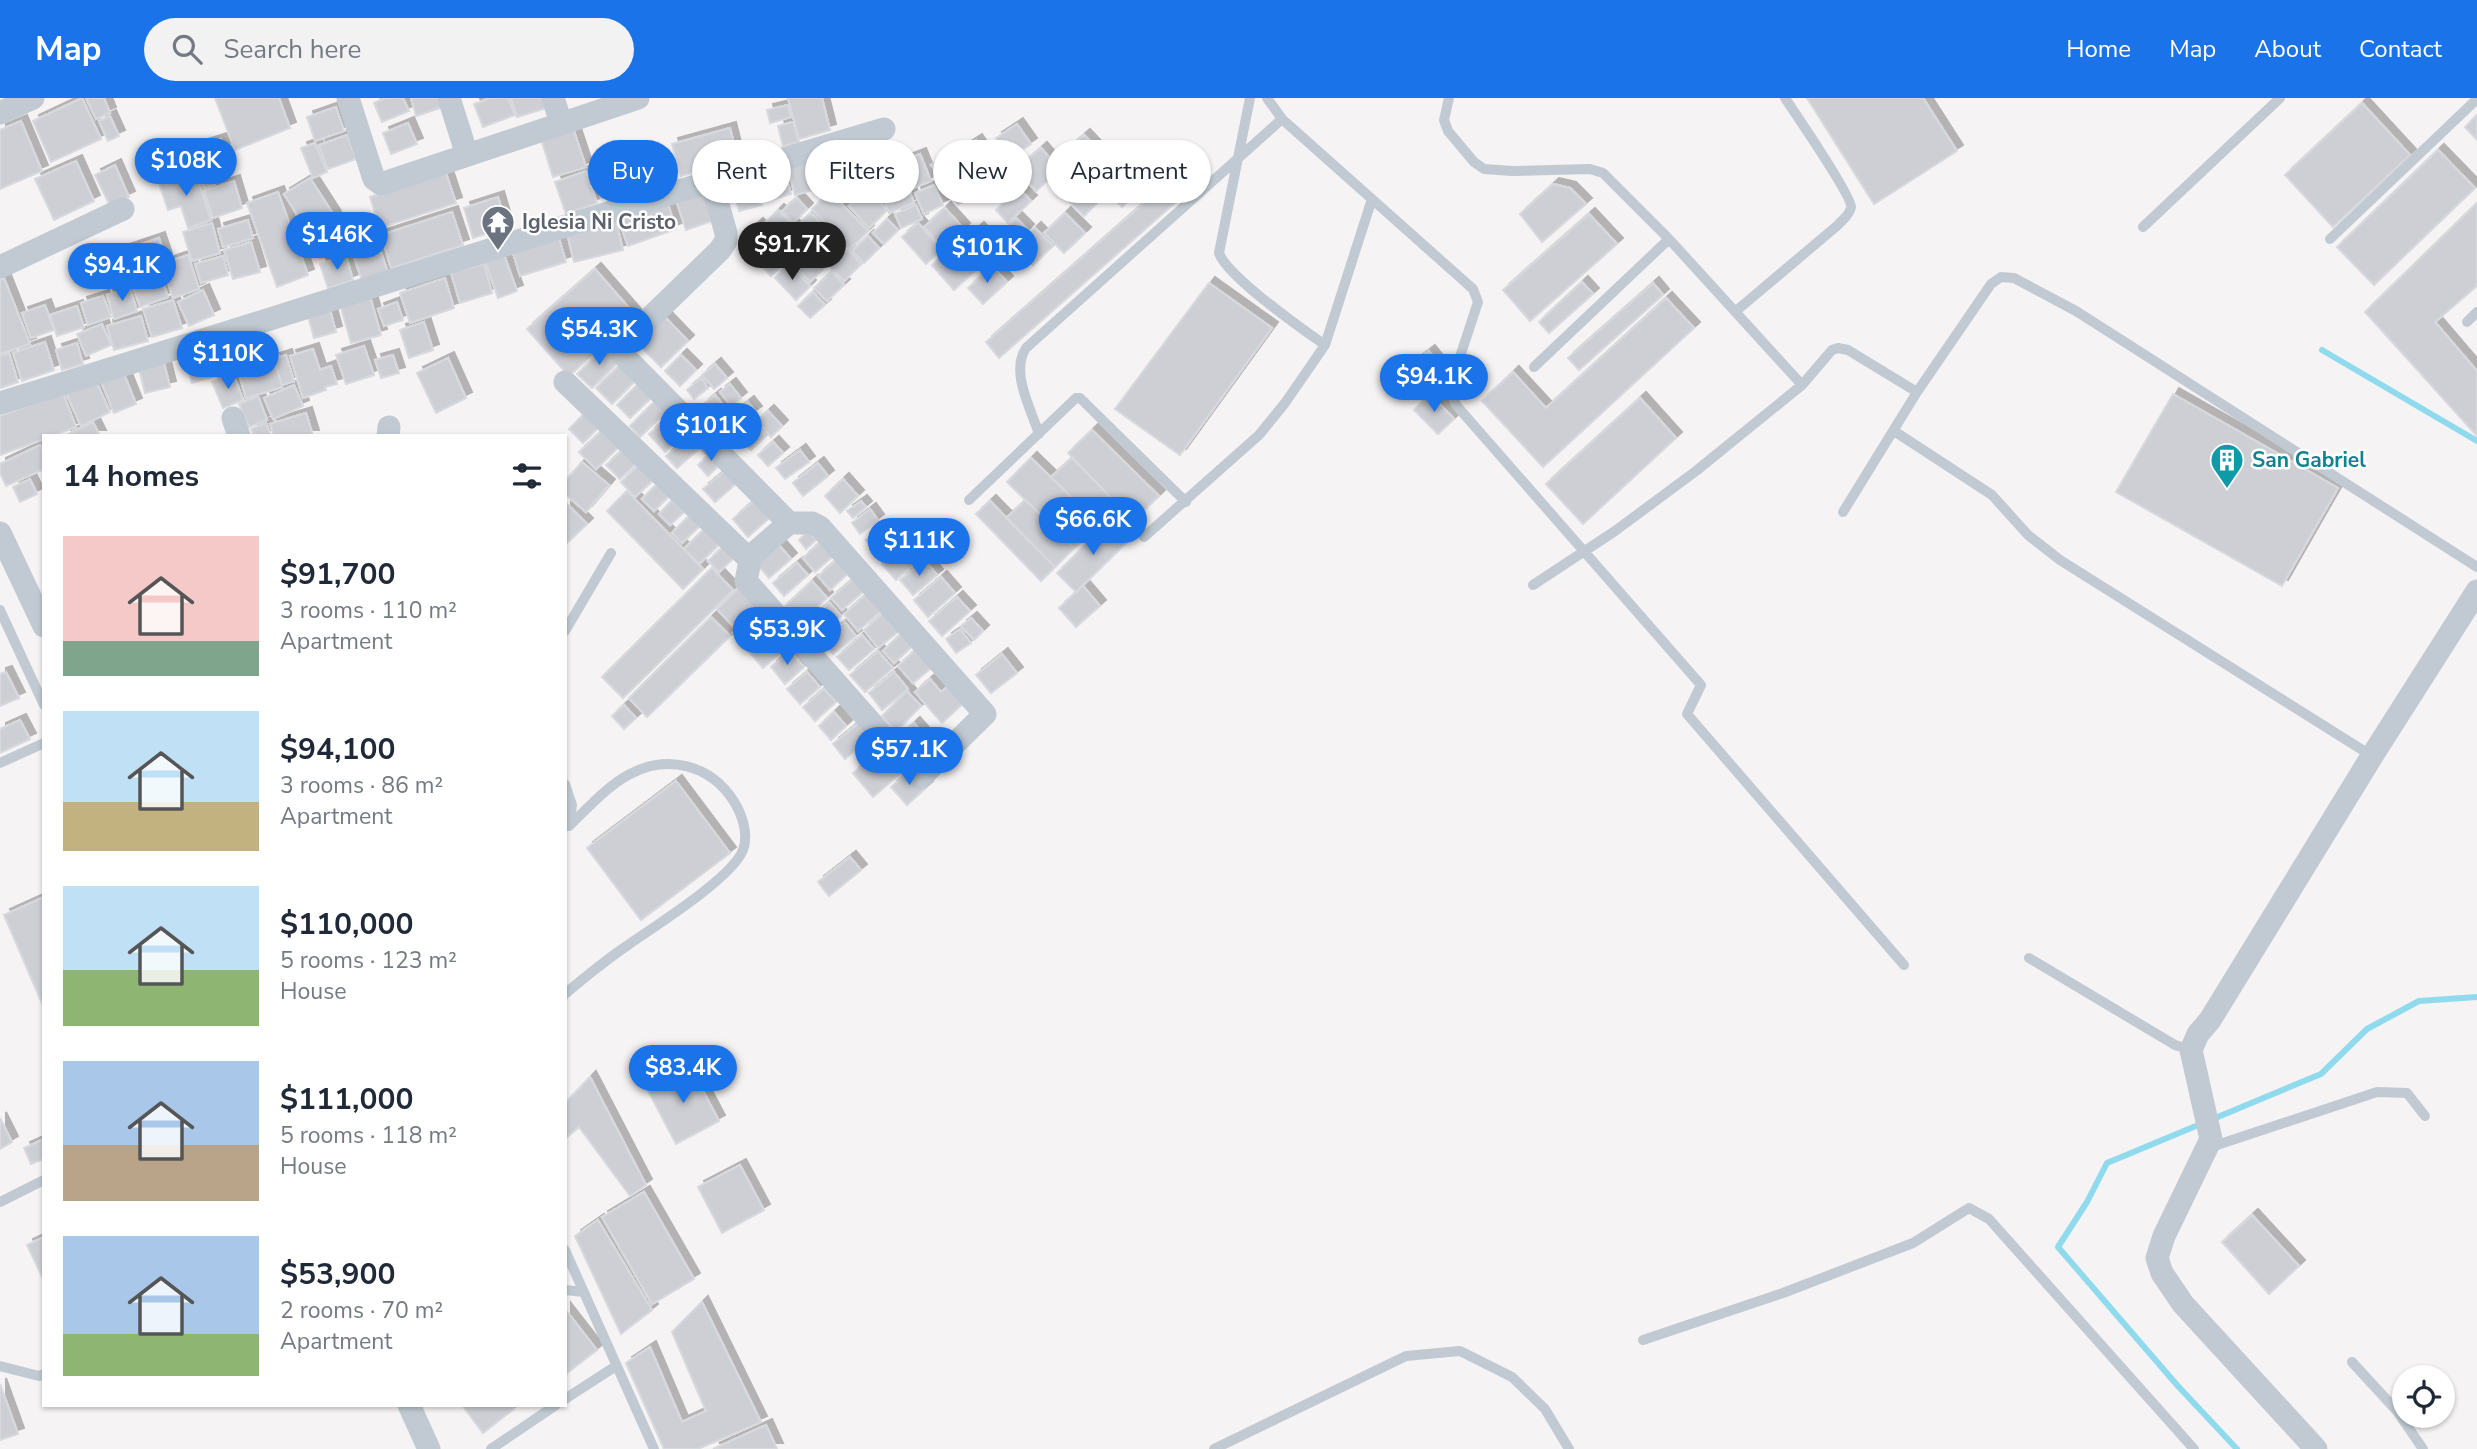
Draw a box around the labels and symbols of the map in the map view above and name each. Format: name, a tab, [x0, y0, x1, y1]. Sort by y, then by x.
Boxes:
pin: $108K	[137, 139, 235, 198]
temple icon: Iglesia Ni Cristo	[479, 203, 517, 252]
place label: Iglesia Ni Cristo	[522, 208, 676, 236]
pin: $146K	[288, 212, 386, 272]
pin: $91.7K	[735, 222, 849, 282]
pin: $101K	[938, 226, 1036, 285]
pin: $94.1K	[65, 244, 179, 303]
pin: $54.3K	[542, 308, 656, 367]
pin: $110K	[179, 331, 277, 391]
pin: $94.1K	[1377, 354, 1491, 414]
pin: $101K	[662, 404, 760, 463]
building icon: San Gabriel	[2208, 441, 2246, 490]
place label: San Gabriel	[2252, 446, 2366, 474]
pin: $66.6K	[1036, 498, 1150, 557]
pin: $111K	[870, 518, 968, 578]
pin: $53.9K	[730, 608, 844, 667]
pin: $57.1K	[852, 728, 966, 787]
pin: $83.4K	[626, 1046, 740, 1105]

